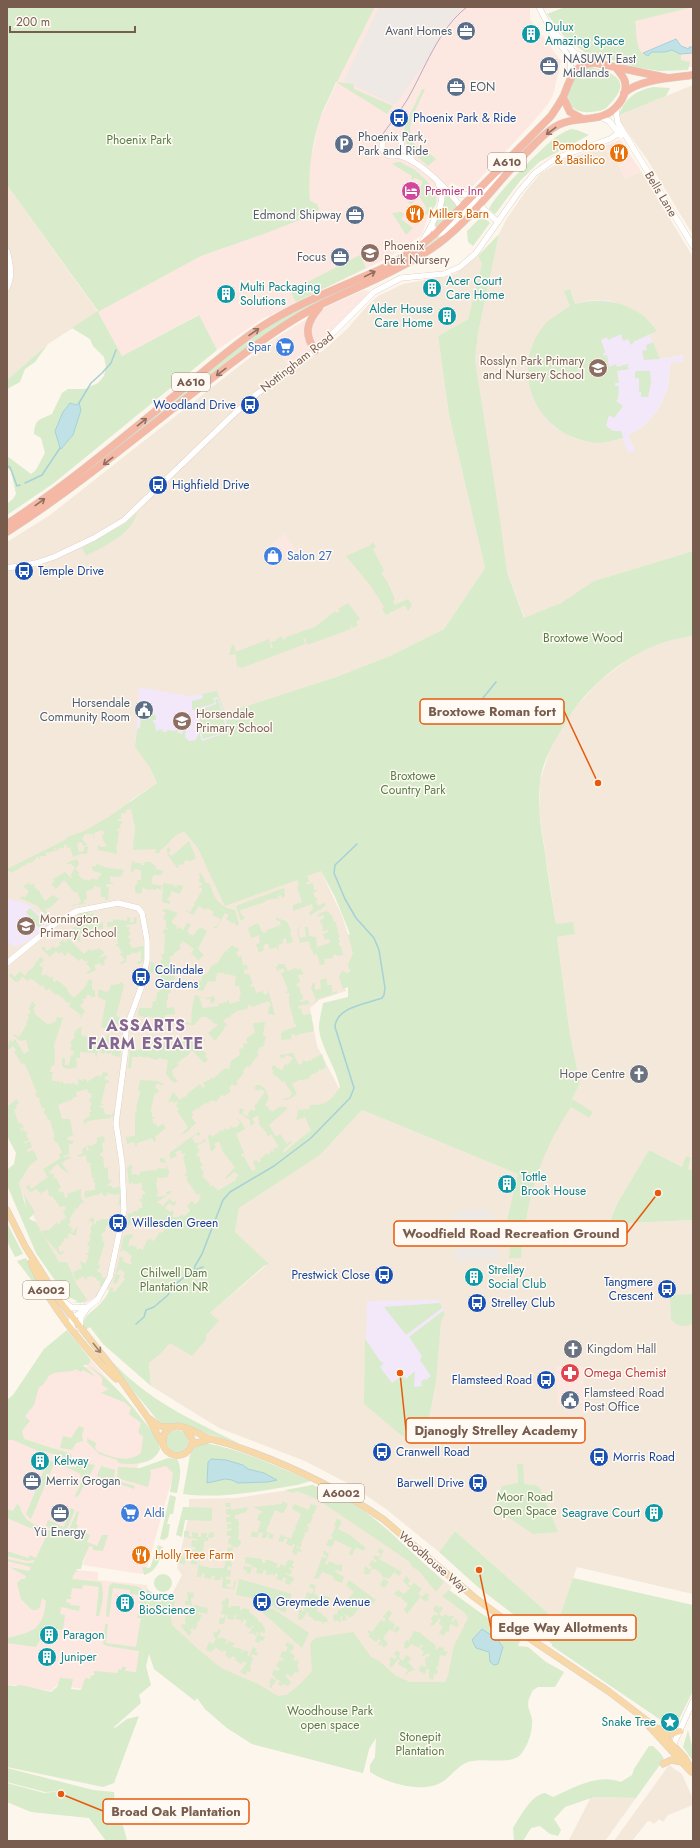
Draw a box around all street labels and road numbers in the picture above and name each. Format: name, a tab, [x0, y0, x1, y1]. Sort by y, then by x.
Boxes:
road number: A610	[488, 153, 526, 171]
street label: Bells Lane	[640, 168, 682, 220]
street label: Nottingham Road	[256, 328, 338, 396]
road number: A610	[172, 373, 210, 391]
road number: A6002	[23, 1281, 69, 1299]
road number: A6002	[318, 1484, 364, 1502]
street label: Woodhouse Way	[395, 1527, 472, 1598]

